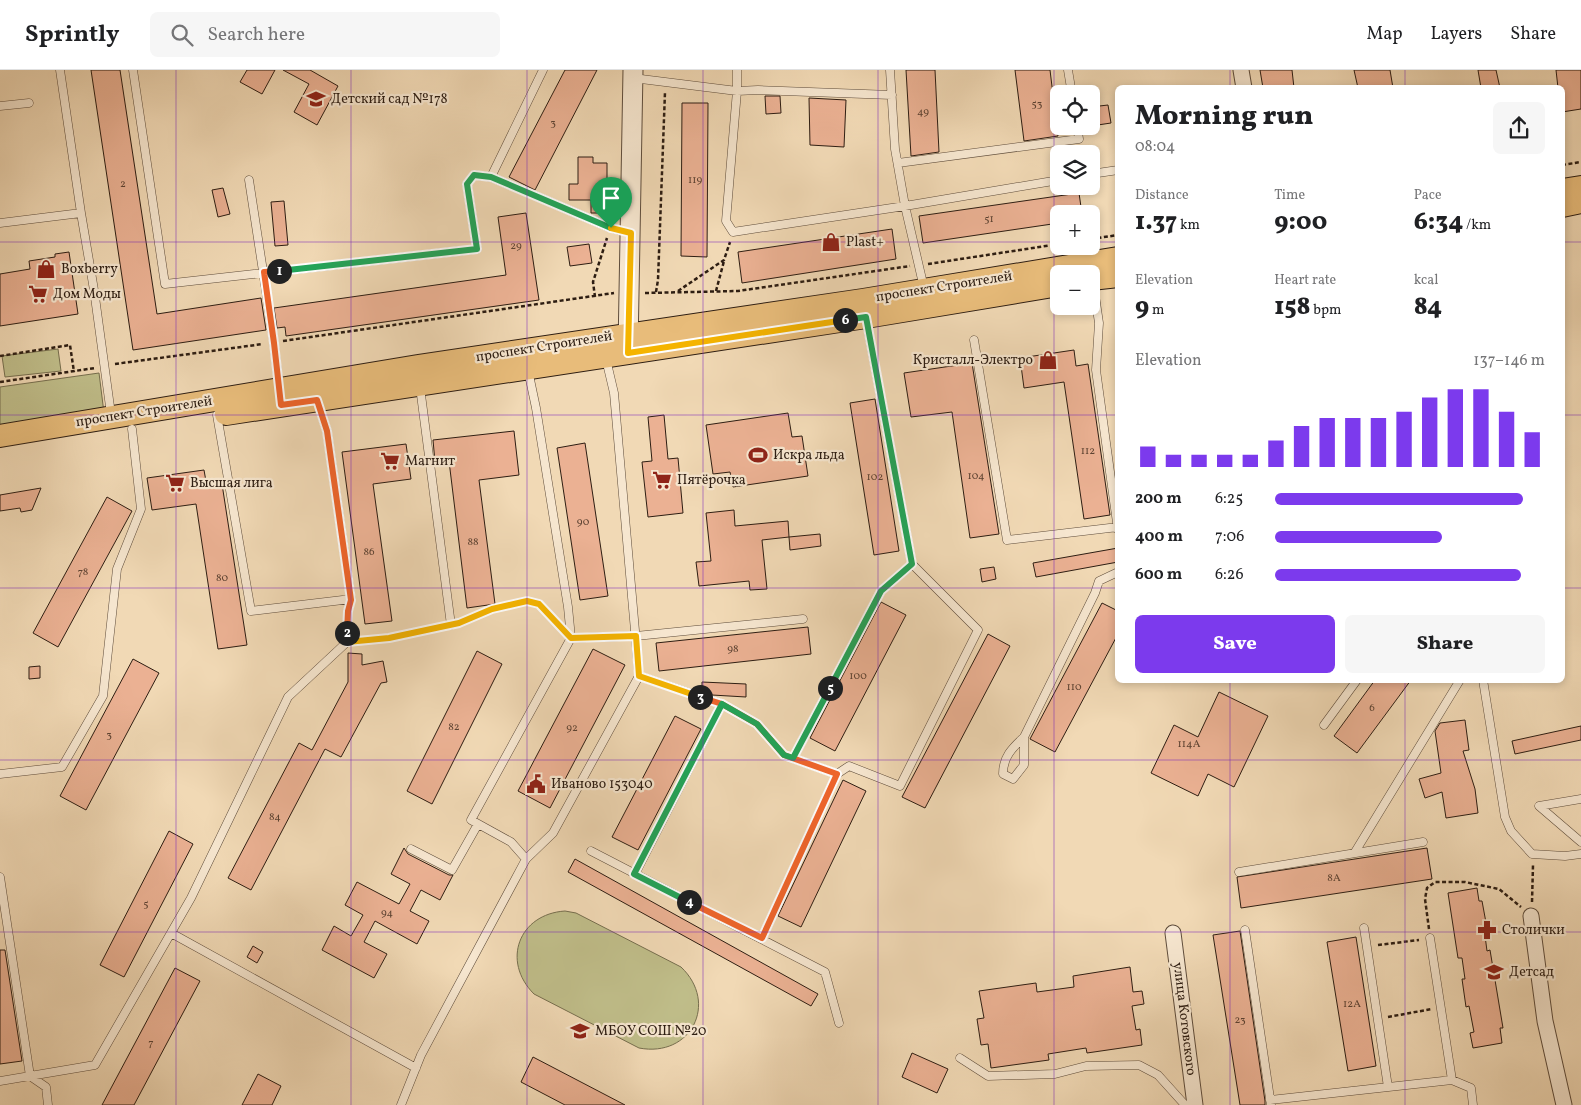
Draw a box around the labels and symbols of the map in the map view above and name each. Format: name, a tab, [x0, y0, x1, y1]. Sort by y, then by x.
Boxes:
school or university icon: Детский сад №178	[305, 88, 327, 110]
place label: Детский сад №178	[331, 90, 448, 109]
house number: 53	[1032, 97, 1043, 112]
house number: 49	[917, 105, 929, 120]
house number: 3	[550, 116, 556, 131]
house number: 119	[688, 173, 702, 188]
house number: 2	[120, 177, 126, 192]
pin	[590, 177, 632, 228]
house number: 51	[984, 212, 994, 227]
shop icon: Plast+	[820, 231, 842, 253]
place label: Plast+	[846, 233, 884, 252]
house number: 29	[510, 239, 522, 254]
shop icon: Boxberry	[35, 258, 57, 280]
pin: 1	[266, 258, 292, 284]
place label: Boxberry	[61, 260, 118, 279]
street label: проспект Строителей	[874, 267, 1014, 307]
supermarket icon: Дом Моды	[27, 283, 49, 305]
place label: Дом Моды	[53, 285, 121, 304]
pin: 6	[832, 308, 858, 332]
street label: проспект Строителей	[474, 327, 614, 367]
shop icon: Кристалл-Электро	[1037, 349, 1059, 371]
place label: Кристалл-Электро	[913, 351, 1033, 370]
street label: проспект Строителей	[74, 392, 214, 432]
sports icon: Искра льда	[747, 444, 769, 466]
house number: 112	[1081, 444, 1095, 459]
place label: Искра льда	[773, 446, 845, 465]
supermarket icon: Магнит	[379, 450, 401, 472]
place label: Магнит	[405, 452, 455, 471]
supermarket icon: Пятёрочка	[651, 469, 673, 491]
house number: 104	[967, 469, 985, 484]
house number: 102	[867, 470, 883, 485]
place label: Пятёрочка	[677, 471, 746, 490]
supermarket icon: Высшая лига	[164, 472, 186, 494]
place label: Высшая лига	[190, 474, 273, 493]
house number: 90	[577, 515, 590, 530]
house number: 88	[467, 535, 479, 550]
house number: 86	[363, 545, 375, 560]
house number: 78	[78, 565, 89, 580]
house number: 80	[216, 571, 228, 586]
pin: 2	[334, 620, 360, 646]
house number: 98	[727, 642, 739, 657]
house number: 100	[849, 669, 867, 684]
pin: 5	[818, 676, 842, 700]
house number: 110	[1066, 680, 1082, 695]
pin: 3	[688, 684, 712, 710]
house number: 6	[1369, 701, 1375, 716]
house number: 82	[448, 720, 460, 735]
house number: 92	[566, 721, 578, 736]
house number: 3	[106, 728, 112, 743]
house number: 114А	[1178, 737, 1201, 752]
public building icon: Иваново 153040	[525, 773, 547, 795]
place label: Иваново 153040	[551, 775, 653, 794]
house number: 84	[269, 810, 281, 825]
house number: 8А	[1327, 871, 1341, 886]
pin: 4	[676, 890, 702, 914]
house number: 5	[143, 897, 149, 912]
house number: 94	[381, 906, 393, 921]
pharmacy icon: Столички	[1476, 919, 1498, 941]
place label: Столички	[1502, 921, 1565, 940]
street label: улица Котовского	[1168, 961, 1200, 1077]
school or university icon: Детсад	[1483, 961, 1505, 983]
place label: Детсад	[1509, 963, 1554, 982]
house number: 12А	[1343, 997, 1361, 1012]
house number: 23	[1234, 1013, 1246, 1028]
school or university icon: МБОУ СОШ №20	[569, 1020, 591, 1042]
place label: МБОУ СОШ №20	[595, 1022, 707, 1041]
house number: 7	[148, 1036, 154, 1051]

